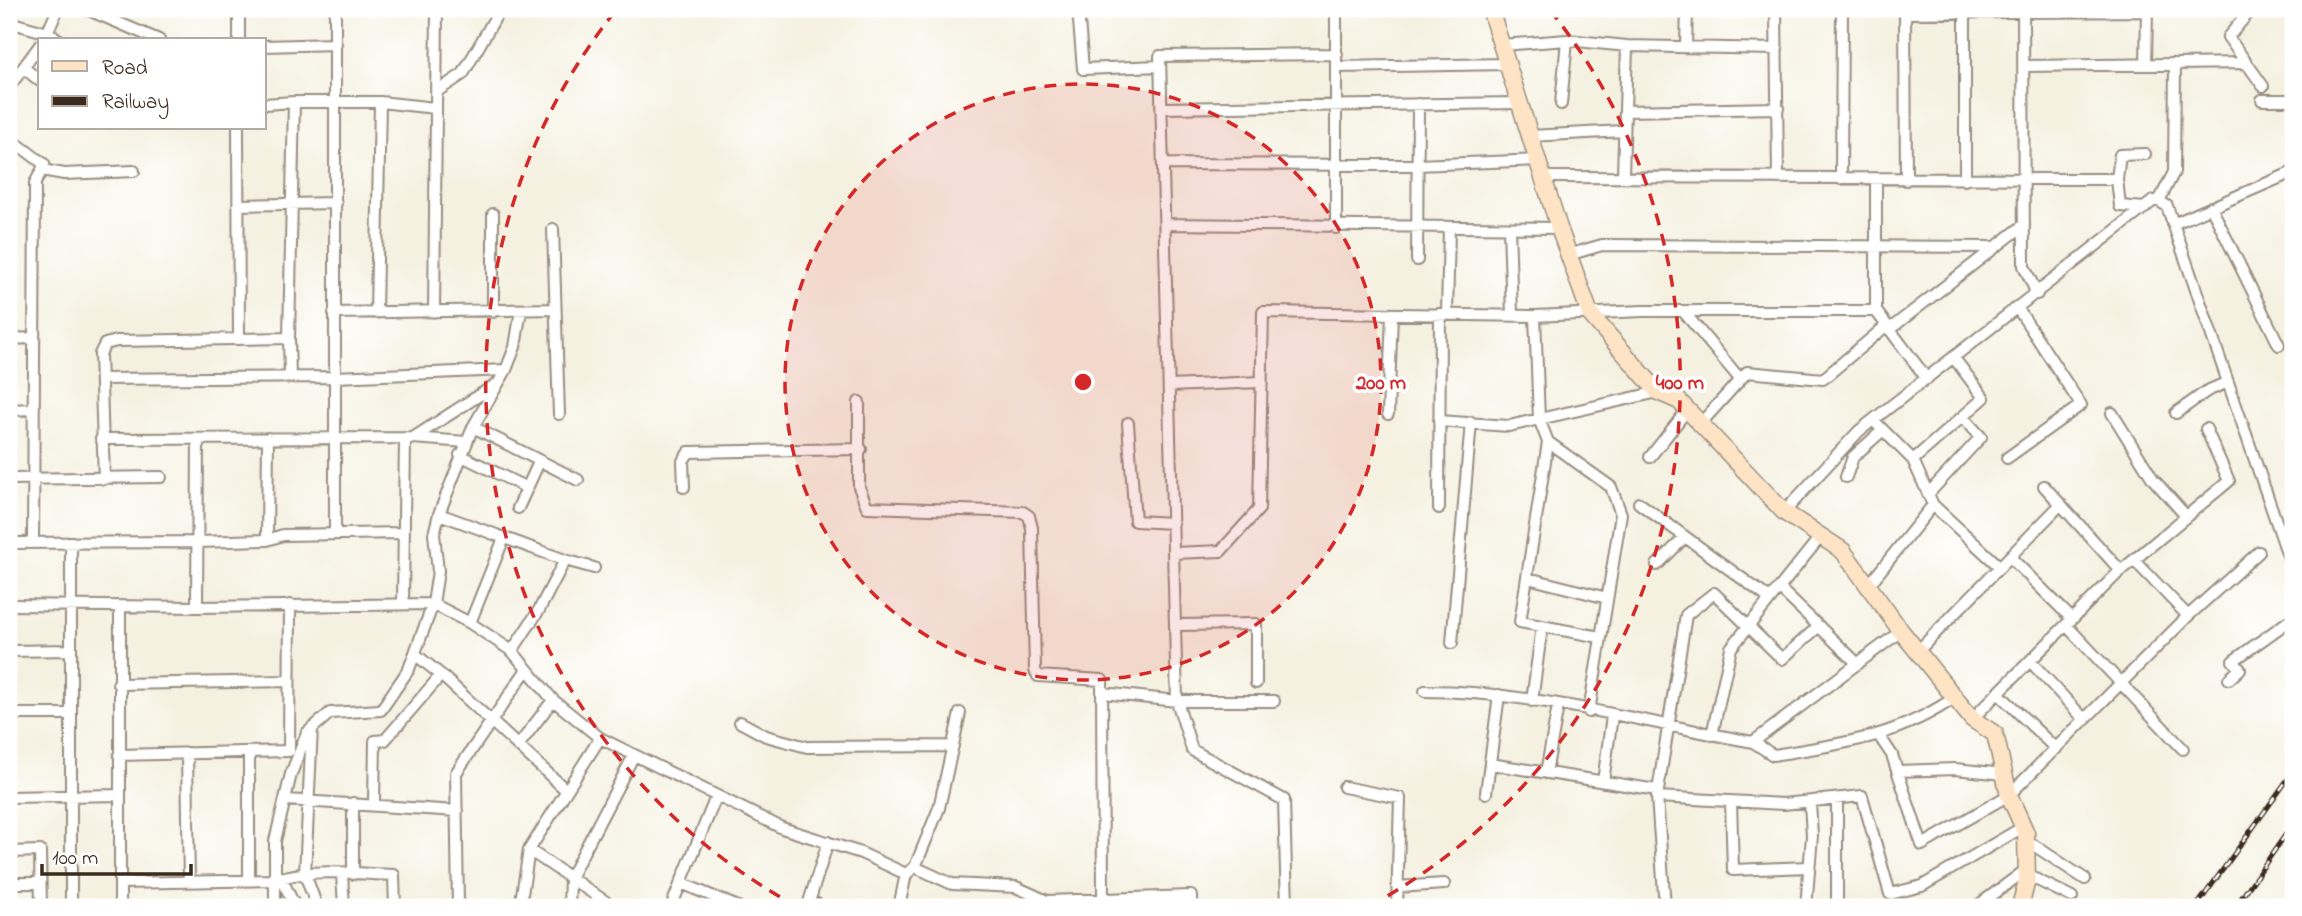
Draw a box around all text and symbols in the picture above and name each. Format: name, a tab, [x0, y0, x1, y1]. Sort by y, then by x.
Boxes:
legend	[38, 38, 266, 130]
text: Road	[102, 54, 148, 84]
text: Railway	[102, 88, 169, 120]
text: 200 m	[1355, 369, 1406, 399]
text: 400 m	[1656, 369, 1704, 399]
centre of rings	[1071, 370, 1095, 394]
scale bar	[42, 832, 191, 876]
text: 100 m	[52, 844, 98, 874]

